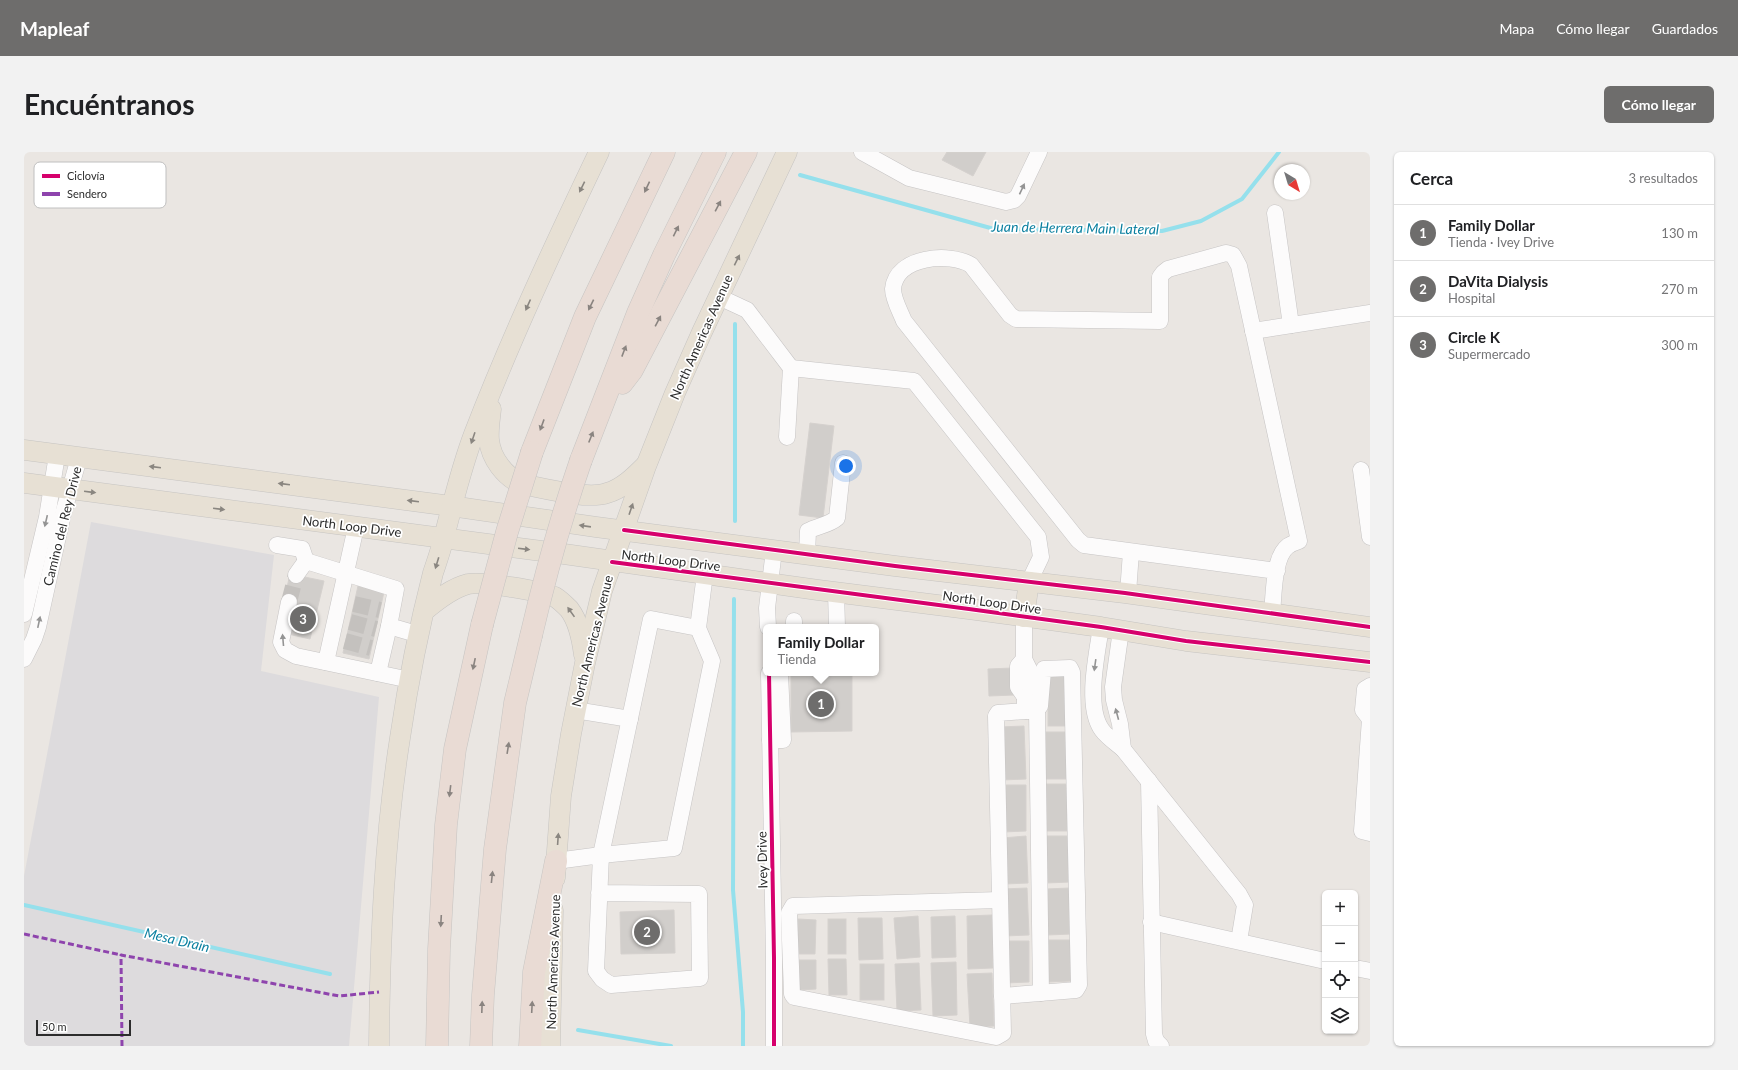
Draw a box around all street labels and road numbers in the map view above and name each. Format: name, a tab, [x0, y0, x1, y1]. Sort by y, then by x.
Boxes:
street label: North Americas Avenue	[666, 272, 736, 402]
street label: Camino del Rey Drive	[39, 464, 85, 587]
street label: North Loop Drive	[302, 512, 403, 540]
street label: North Loop Drive	[621, 546, 722, 574]
street label: North Americas Avenue	[568, 573, 616, 708]
street label: North Loop Drive	[942, 587, 1043, 617]
street label: Ivey Drive	[753, 831, 770, 889]
street label: North Americas Avenue	[543, 894, 563, 1030]

